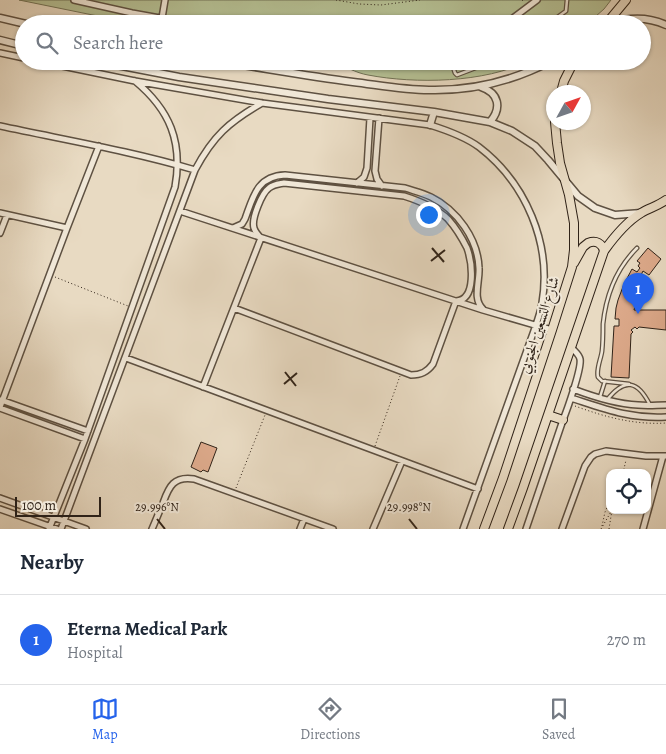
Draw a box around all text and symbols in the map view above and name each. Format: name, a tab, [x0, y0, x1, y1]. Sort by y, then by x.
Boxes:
search box	[15, 15, 651, 70]
icon: search	[33, 29, 61, 57]
text: Search here	[73, 30, 163, 56]
north arrow	[546, 85, 591, 130]
your location	[416, 202, 442, 228]
pin: 1	[622, 273, 654, 314]
street label: شارع التسعين الجنوبي	[514, 274, 567, 377]
map controls	[606, 469, 651, 514]
button: locate	[606, 469, 651, 514]
scale bar	[15, 494, 101, 517]
text: 100 m	[22, 496, 56, 515]
text: 29.996°N	[135, 499, 179, 515]
text: 29.998°N	[387, 499, 431, 515]
text: Nearby	[20, 548, 83, 576]
text: Eterna Medical Park	[67, 616, 227, 642]
text: 1	[33, 629, 39, 651]
text: 270 m	[607, 629, 646, 651]
text: Hospital	[67, 642, 123, 664]
tab: Map	[91, 695, 119, 744]
tab: Directions	[300, 695, 360, 744]
tab: Saved	[542, 695, 575, 744]

